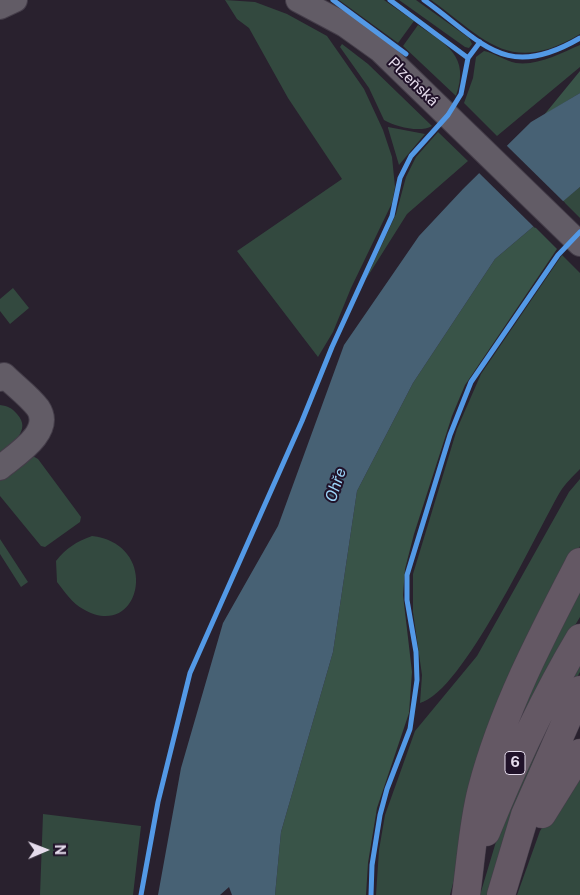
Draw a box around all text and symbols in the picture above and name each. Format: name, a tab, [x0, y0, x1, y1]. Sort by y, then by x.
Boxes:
street label: Plzeňská	[384, 54, 442, 110]
water label: Ohře	[321, 465, 351, 505]
road number: 6	[505, 751, 525, 774]
north arrow	[20, 825, 70, 875]
text: N	[52, 844, 68, 855]

